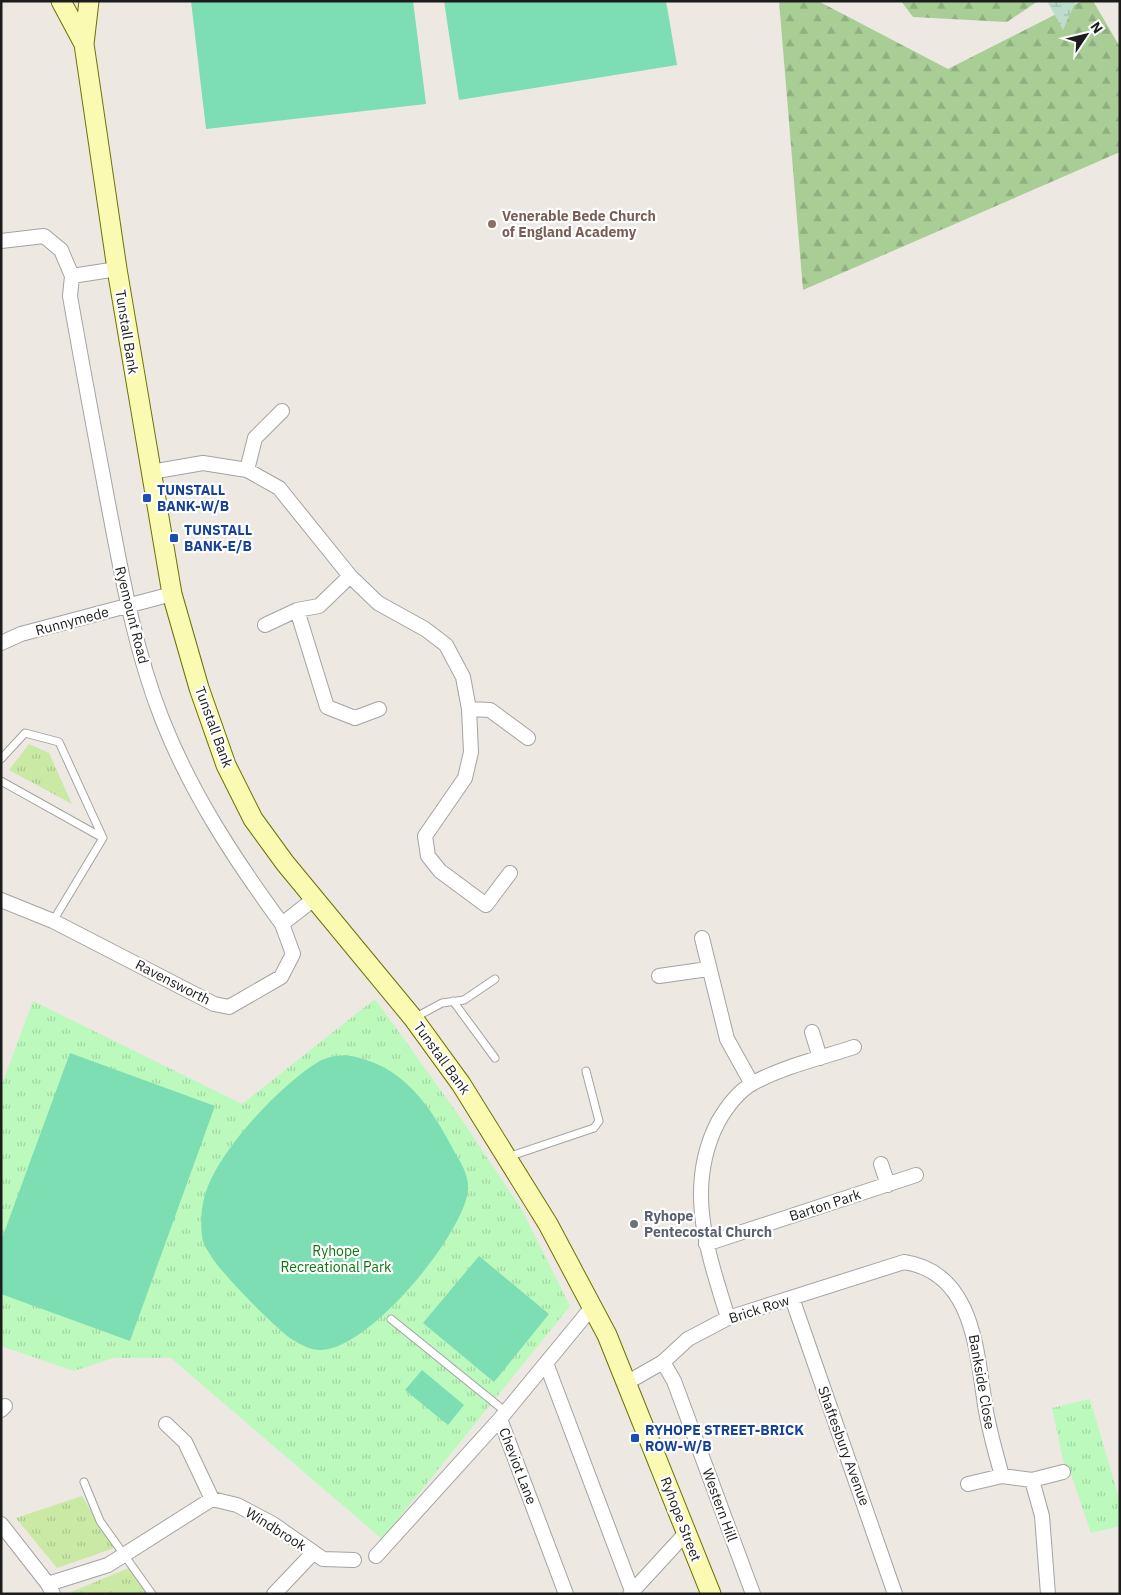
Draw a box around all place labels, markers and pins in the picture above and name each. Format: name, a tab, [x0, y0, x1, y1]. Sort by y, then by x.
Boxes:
place label: Venerable Bede Church of England Academy	[502, 207, 656, 241]
marker: Venerable Bede Church of England Academy	[486, 218, 498, 230]
place label: TUNSTALL BANK-W/B	[157, 481, 229, 515]
marker: TUNSTALL BANK-W/B	[141, 492, 153, 504]
place label: TUNSTALL BANK-E/B	[184, 521, 252, 555]
marker: TUNSTALL BANK-E/B	[168, 532, 180, 544]
place label: Ryhope Pentecostal Church	[644, 1207, 772, 1241]
marker: Ryhope Pentecostal Church	[628, 1218, 640, 1230]
place label: RYHOPE STREET-BRICK ROW-W/B	[645, 1421, 804, 1455]
marker: RYHOPE STREET-BRICK ROW-W/B	[629, 1432, 641, 1444]

